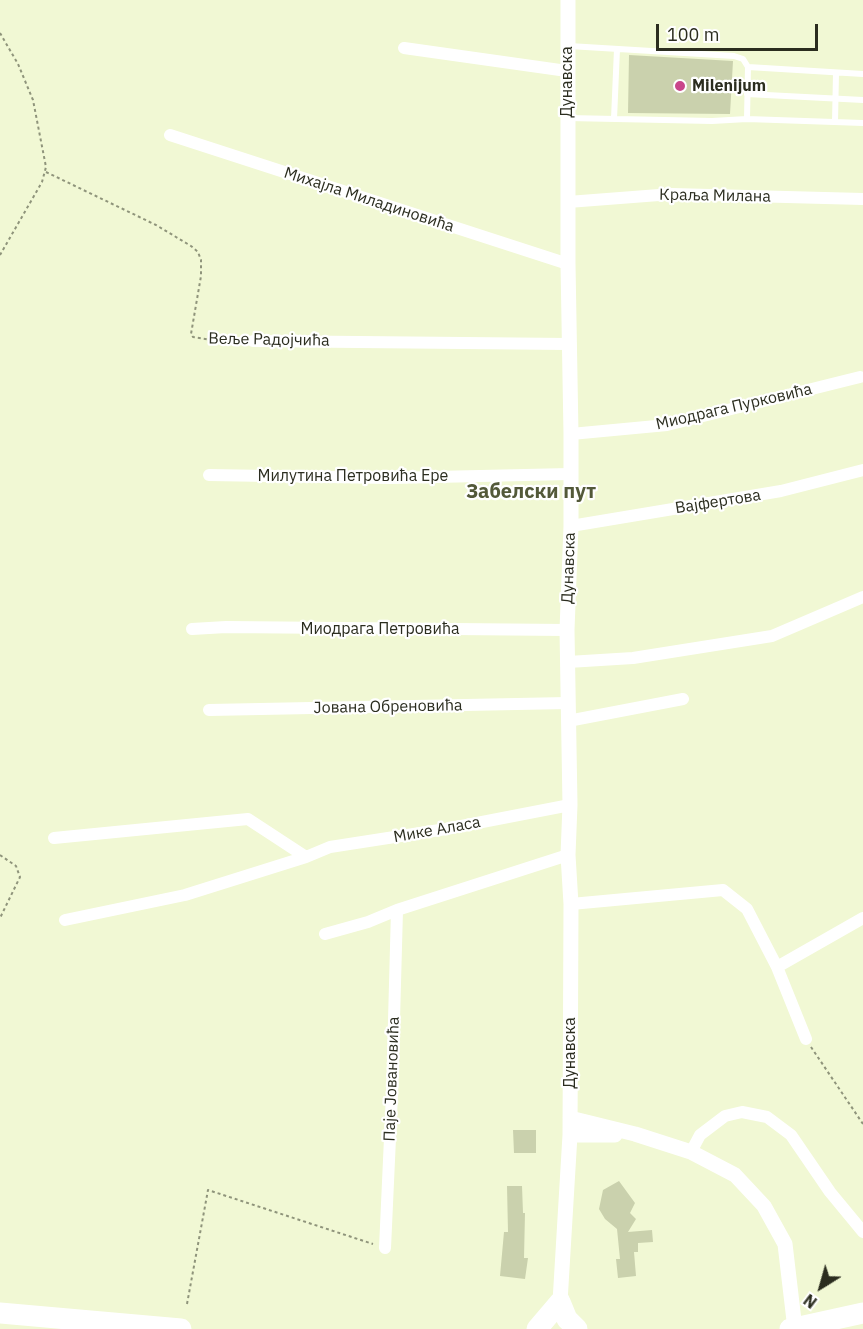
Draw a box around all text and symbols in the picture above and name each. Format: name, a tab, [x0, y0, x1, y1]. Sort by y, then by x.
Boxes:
scale bar	[659, 12, 821, 50]
text: 100 m	[667, 23, 719, 46]
street label: Дунавска	[557, 46, 577, 118]
place label: Milenijum	[692, 76, 766, 96]
marker: Milenijum	[673, 79, 687, 93]
street label: Михајла Миладиновића	[281, 163, 457, 237]
street label: Краља Милана	[659, 185, 771, 207]
street label: Веље Радојчића	[208, 329, 330, 351]
street label: Миодрага Пурковића	[654, 380, 814, 434]
street label: Милутина Петровића Ере	[258, 466, 448, 486]
district label: Забелски пут	[466, 480, 596, 504]
street label: Вајфертова	[674, 486, 762, 518]
street label: Дунавска	[558, 532, 580, 604]
street label: Миодрага Петровића	[300, 619, 460, 639]
street label: Јована Обреновића	[313, 696, 463, 718]
street label: Мике Аласа	[392, 813, 482, 847]
street label: Паје Јовановића	[380, 1016, 404, 1142]
street label: Дунавска	[560, 1017, 580, 1089]
north arrow	[791, 1257, 851, 1317]
text: N	[800, 1290, 821, 1313]

